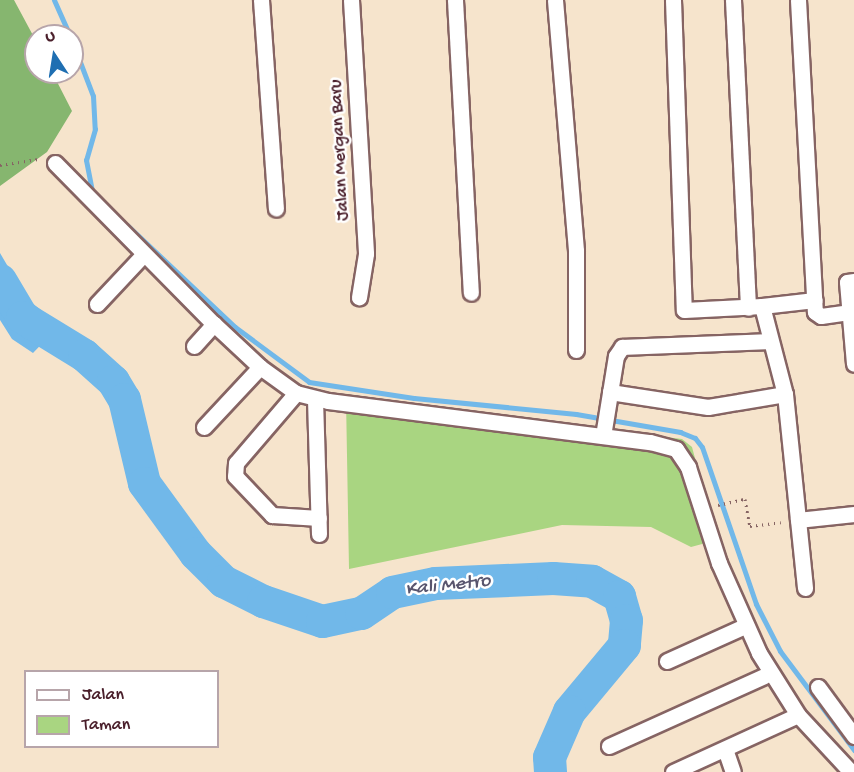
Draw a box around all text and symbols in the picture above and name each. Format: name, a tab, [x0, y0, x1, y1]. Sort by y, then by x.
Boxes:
north arrow	[24, 24, 84, 84]
text: U	[44, 28, 57, 48]
street label: Jalan Mergan Baru	[327, 79, 355, 221]
water label: Kali Metro	[404, 570, 492, 602]
legend	[24, 670, 219, 748]
text: Jalan	[82, 685, 124, 706]
text: Taman	[82, 715, 130, 736]

